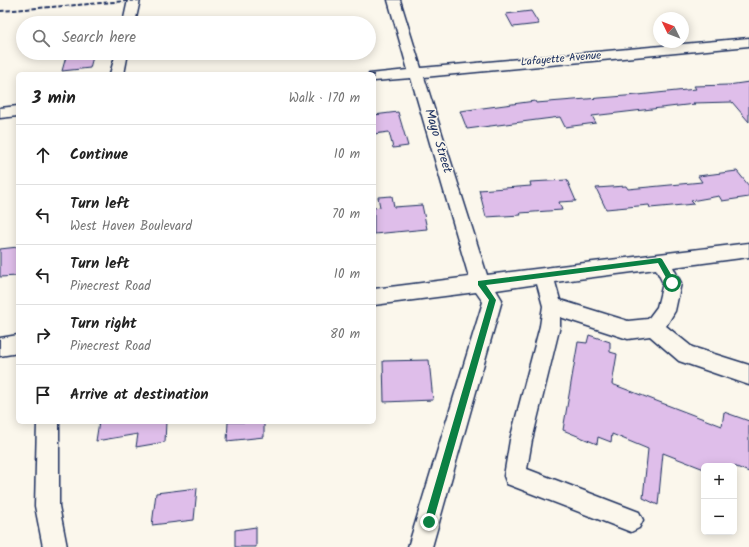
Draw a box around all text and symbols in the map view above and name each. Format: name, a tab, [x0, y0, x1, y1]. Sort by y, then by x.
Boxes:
north arrow	[653, 12, 689, 48]
search box	[16, 16, 376, 60]
text: Search here	[62, 26, 136, 50]
icon: search	[30, 27, 52, 49]
street label: Lafayette Avenue	[520, 47, 602, 71]
text: 3 min	[32, 85, 76, 112]
text: Walk · 170 m	[289, 88, 360, 109]
street label: Mayo Street	[418, 106, 458, 177]
text: Continue	[70, 143, 128, 167]
icon: ahead	[32, 144, 54, 166]
text: 10 m	[334, 144, 360, 165]
text: Turn left	[70, 192, 130, 216]
icon: left	[32, 204, 54, 226]
text: 70 m	[332, 204, 360, 225]
text: West Haven Boulevard	[70, 216, 192, 237]
text: Turn left	[70, 252, 130, 276]
icon: left	[32, 264, 54, 286]
text: 10 m	[334, 264, 360, 285]
route start	[663, 274, 681, 292]
text: Pinecrest Road	[70, 276, 151, 297]
text: Turn right	[70, 312, 137, 336]
icon: right	[32, 324, 54, 346]
text: 80 m	[330, 324, 360, 345]
text: Pinecrest Road	[70, 336, 151, 357]
text: Arrive at destination	[70, 383, 209, 407]
icon: arrive	[32, 384, 54, 406]
map controls	[701, 463, 737, 535]
button: +	[701, 463, 737, 499]
button: −	[701, 499, 737, 535]
route end	[420, 513, 438, 531]

